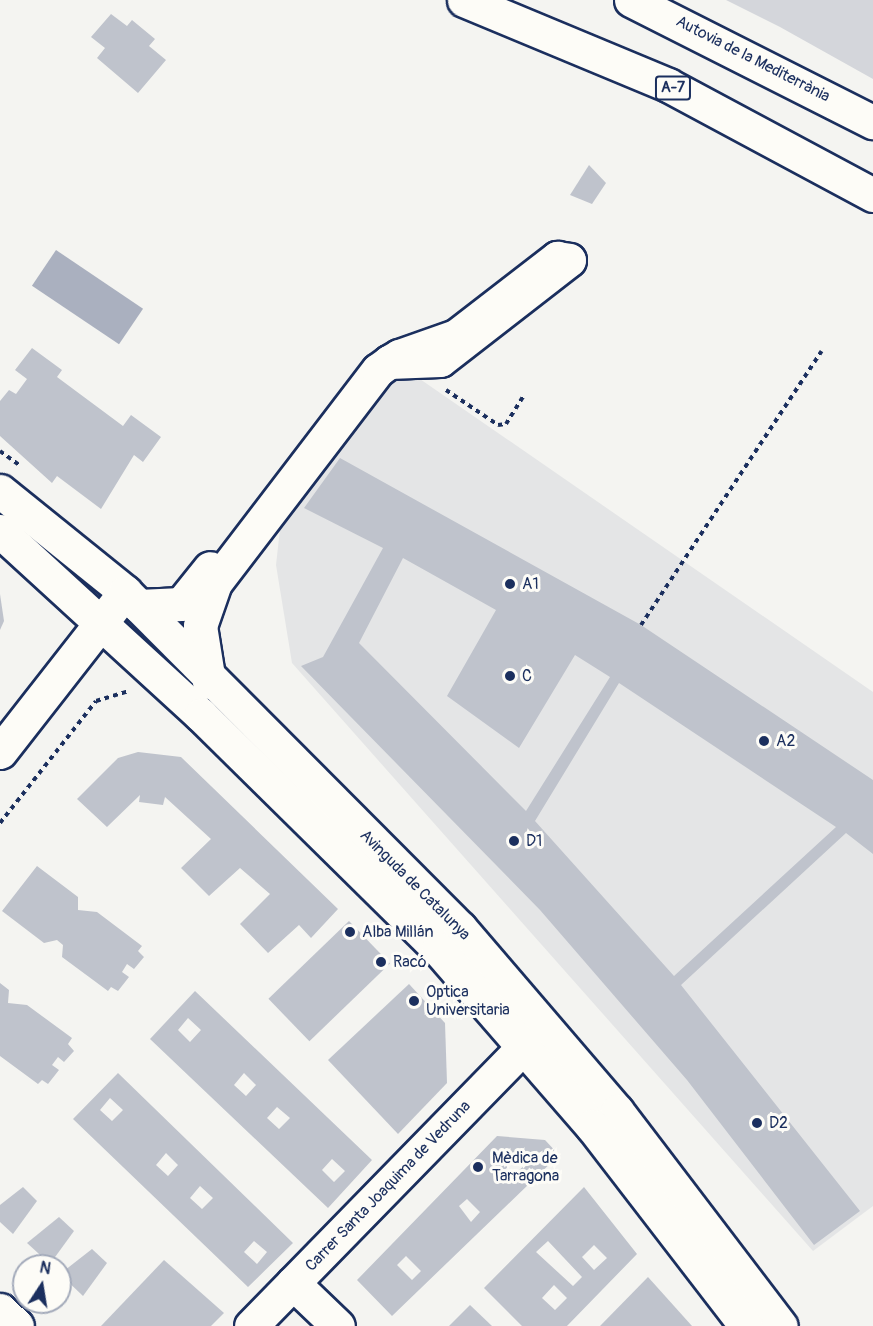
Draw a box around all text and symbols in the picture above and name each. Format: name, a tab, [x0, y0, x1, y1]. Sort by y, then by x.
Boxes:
street label: Autovia de la Mediterrània	[673, 12, 833, 106]
road number: A-7	[654, 76, 692, 100]
place label: A1	[522, 574, 539, 594]
marker: A1	[503, 577, 517, 591]
place label: C	[522, 666, 532, 686]
marker: C	[503, 669, 517, 683]
place label: A2	[776, 731, 795, 751]
marker: A2	[757, 734, 771, 748]
street label: Avinguda de Catalunya	[356, 826, 474, 944]
place label: D1	[526, 831, 542, 851]
marker: D1	[507, 834, 521, 848]
place label: Alba Millán	[362, 922, 433, 942]
marker: Alba Millán	[343, 925, 357, 939]
place label: Racó	[393, 952, 427, 972]
marker: Racó	[374, 955, 388, 969]
place label: Optica Universitaria	[426, 982, 510, 1020]
marker: Optica Universitaria	[407, 994, 421, 1008]
street label: Carrer Santa Joaquima de Vedruna	[301, 1097, 475, 1275]
place label: D2	[769, 1113, 788, 1133]
marker: D2	[750, 1116, 764, 1130]
place label: Mèdica de Tarragona	[492, 1148, 559, 1186]
marker: Mèdica de Tarragona	[469, 1158, 487, 1176]
north arrow	[12, 1254, 72, 1314]
text: N	[38, 1257, 53, 1279]

